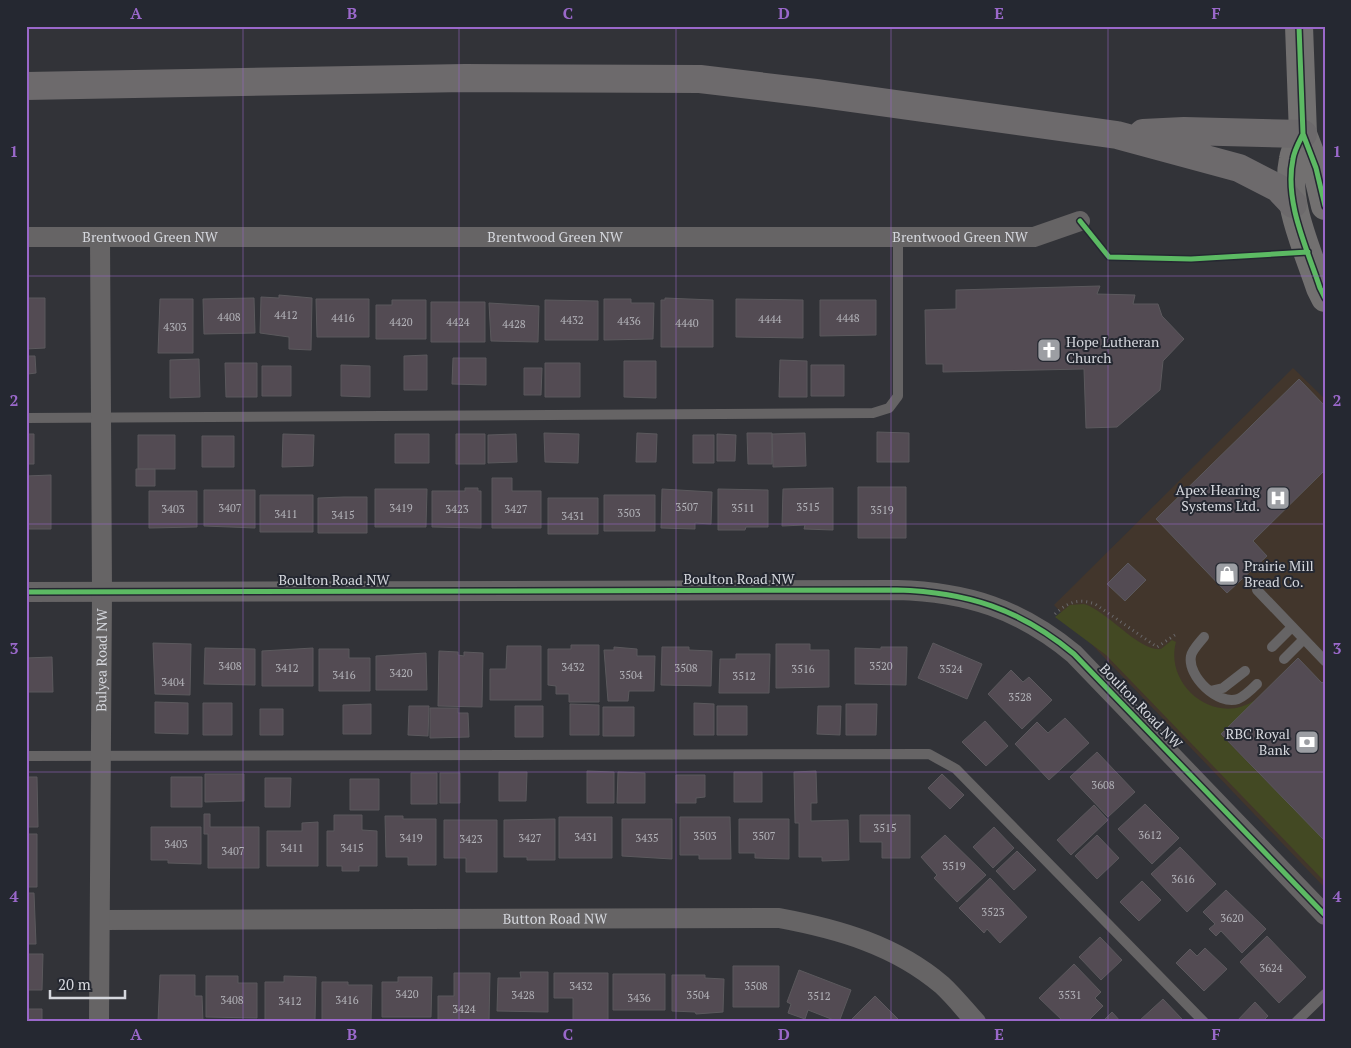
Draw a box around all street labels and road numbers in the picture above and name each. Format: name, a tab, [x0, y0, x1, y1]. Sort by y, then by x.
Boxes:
street label: Brentwood Green NW	[82, 227, 219, 246]
street label: Brentwood Green NW	[487, 227, 624, 246]
street label: Brentwood Green NW	[892, 227, 1029, 246]
street label: Boulton Road NW	[683, 569, 796, 588]
street label: Boulton Road NW	[278, 570, 391, 589]
street label: Bulyea Road NW	[91, 607, 111, 712]
street label: Boulton Road NW	[1096, 659, 1187, 753]
street label: Button Road NW	[503, 909, 608, 928]

